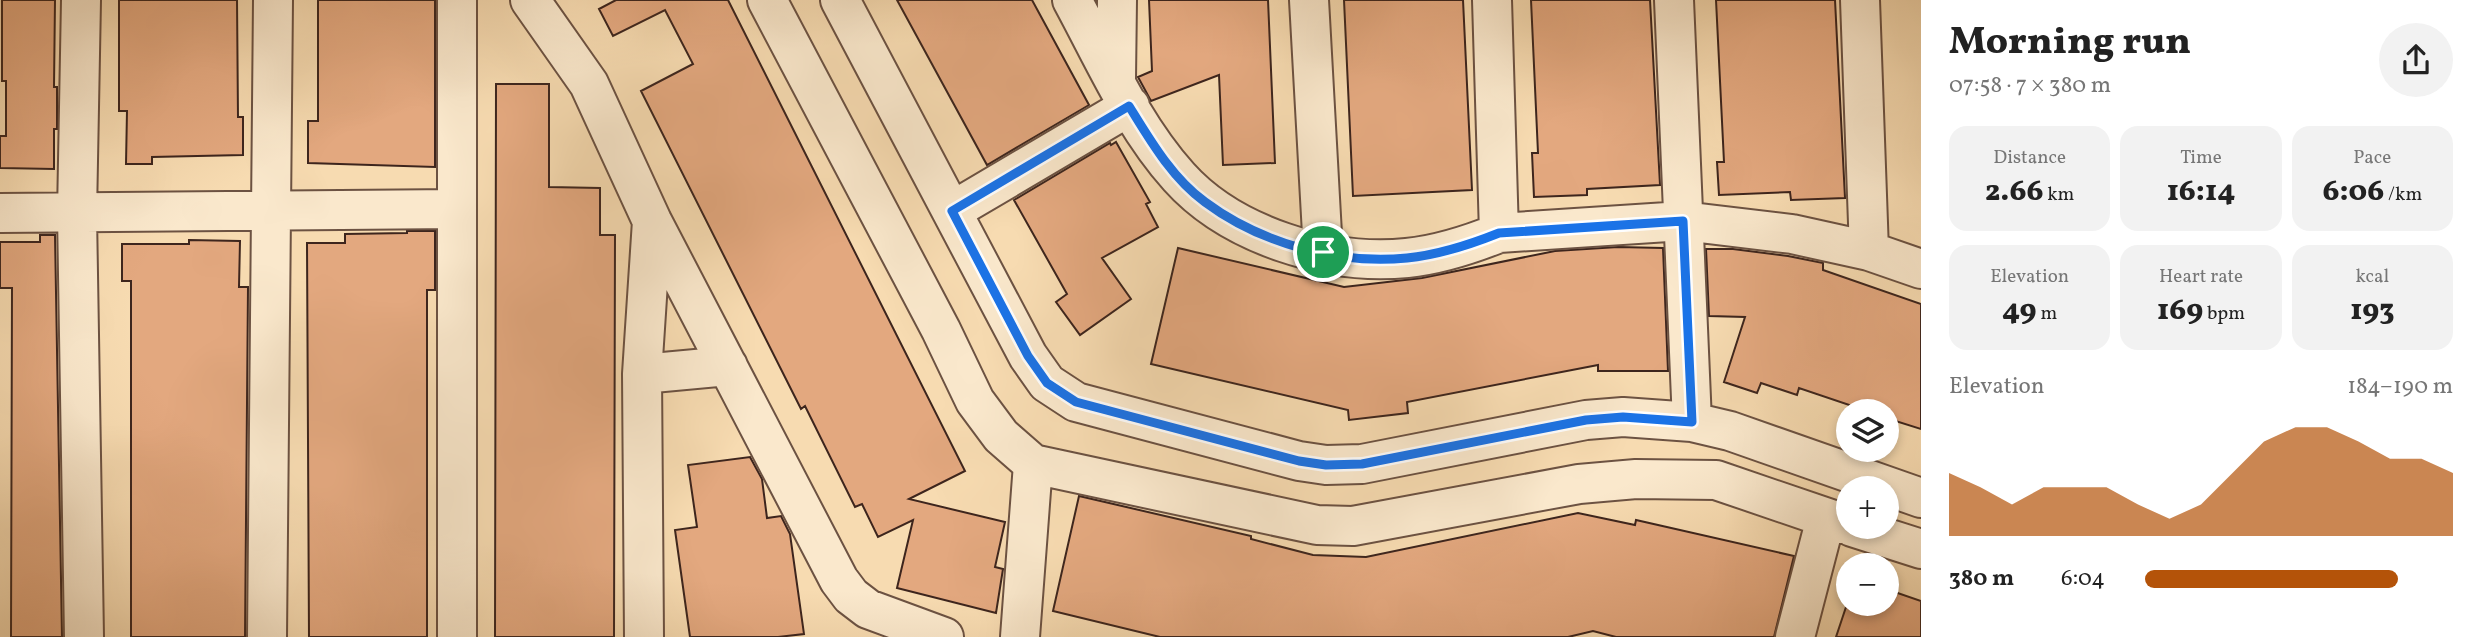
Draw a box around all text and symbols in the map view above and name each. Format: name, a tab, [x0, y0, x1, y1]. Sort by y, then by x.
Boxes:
text: Morning run	[1949, 17, 2191, 70]
button: share	[2379, 23, 2453, 97]
text: 07:58 · 7 × 380 m	[1949, 70, 2111, 102]
text: Distance	[1993, 145, 2066, 171]
text: Time	[2180, 145, 2222, 171]
text: Pace	[2353, 145, 2391, 171]
text: 2.66	[1985, 171, 2043, 213]
text: 16:14	[2167, 171, 2235, 213]
text: 6:06	[2322, 171, 2384, 213]
text: km	[2043, 182, 2074, 208]
text: /km	[2384, 182, 2422, 208]
pin	[1293, 222, 1353, 282]
icon: arrive	[1304, 233, 1342, 271]
text: Elevation	[1990, 264, 2069, 290]
text: Heart rate	[2159, 264, 2243, 290]
text: kcal	[2355, 264, 2389, 290]
text: 49	[2002, 290, 2037, 332]
text: 169	[2157, 290, 2203, 332]
text: 193	[2350, 290, 2394, 332]
text: m	[2037, 301, 2057, 327]
text: bpm	[2203, 301, 2245, 327]
text: Elevation	[1949, 371, 2045, 403]
text: 184–190 m	[2347, 371, 2453, 403]
map controls	[1836, 399, 1899, 616]
button: layers	[1836, 399, 1899, 462]
button: +	[1836, 476, 1899, 539]
button: −	[1836, 553, 1899, 616]
text: 380 m	[1949, 563, 2014, 595]
text: 6:04	[2061, 563, 2105, 595]

